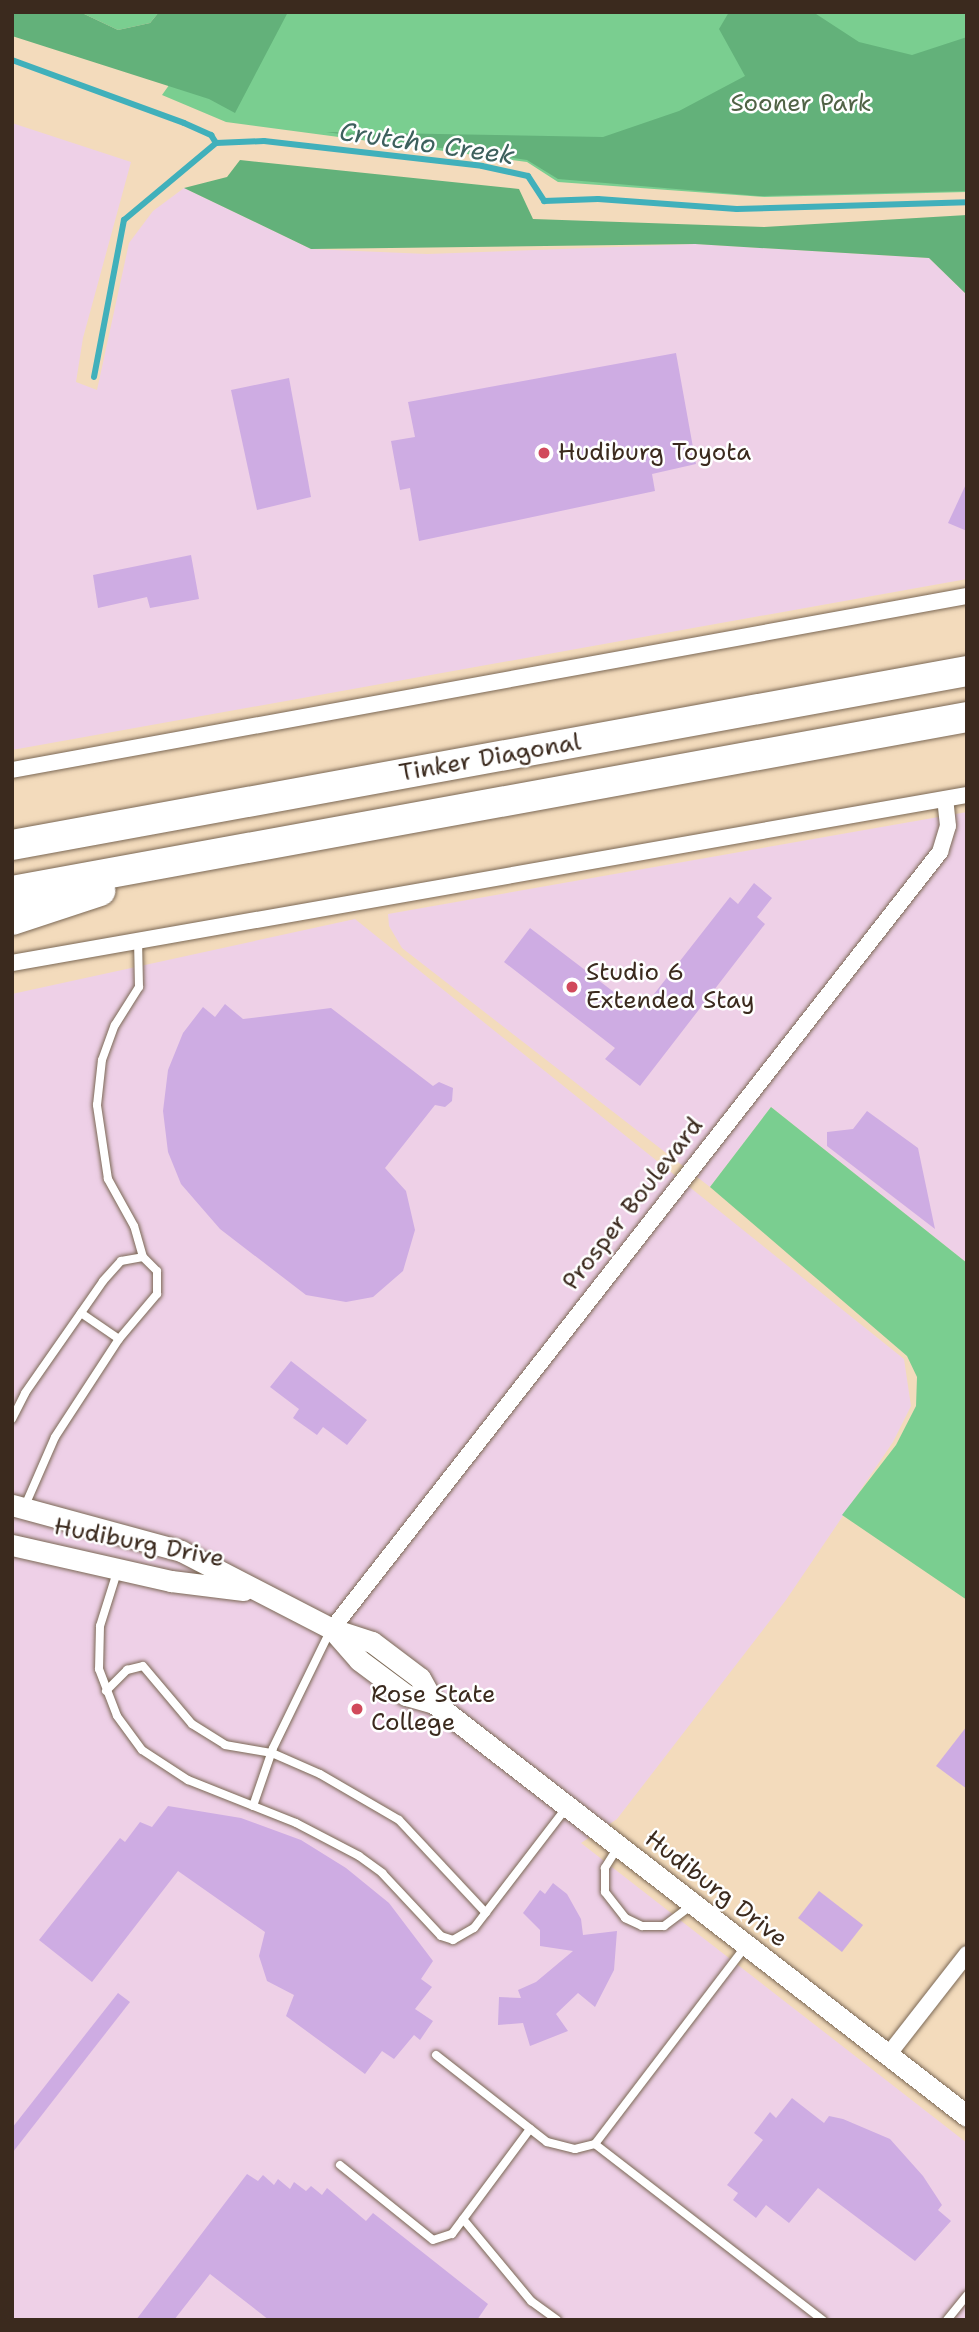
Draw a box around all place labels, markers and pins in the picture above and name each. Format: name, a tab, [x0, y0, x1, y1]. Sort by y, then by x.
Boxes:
place label: Hudiburg Toyota	[558, 439, 751, 467]
marker: Hudiburg Toyota	[536, 445, 552, 461]
place label: Studio 6 Extended Stay	[586, 959, 754, 1015]
marker: Studio 6 Extended Stay	[564, 979, 580, 995]
place label: Rose State College	[371, 1681, 495, 1737]
marker: Rose State College	[349, 1701, 365, 1717]

